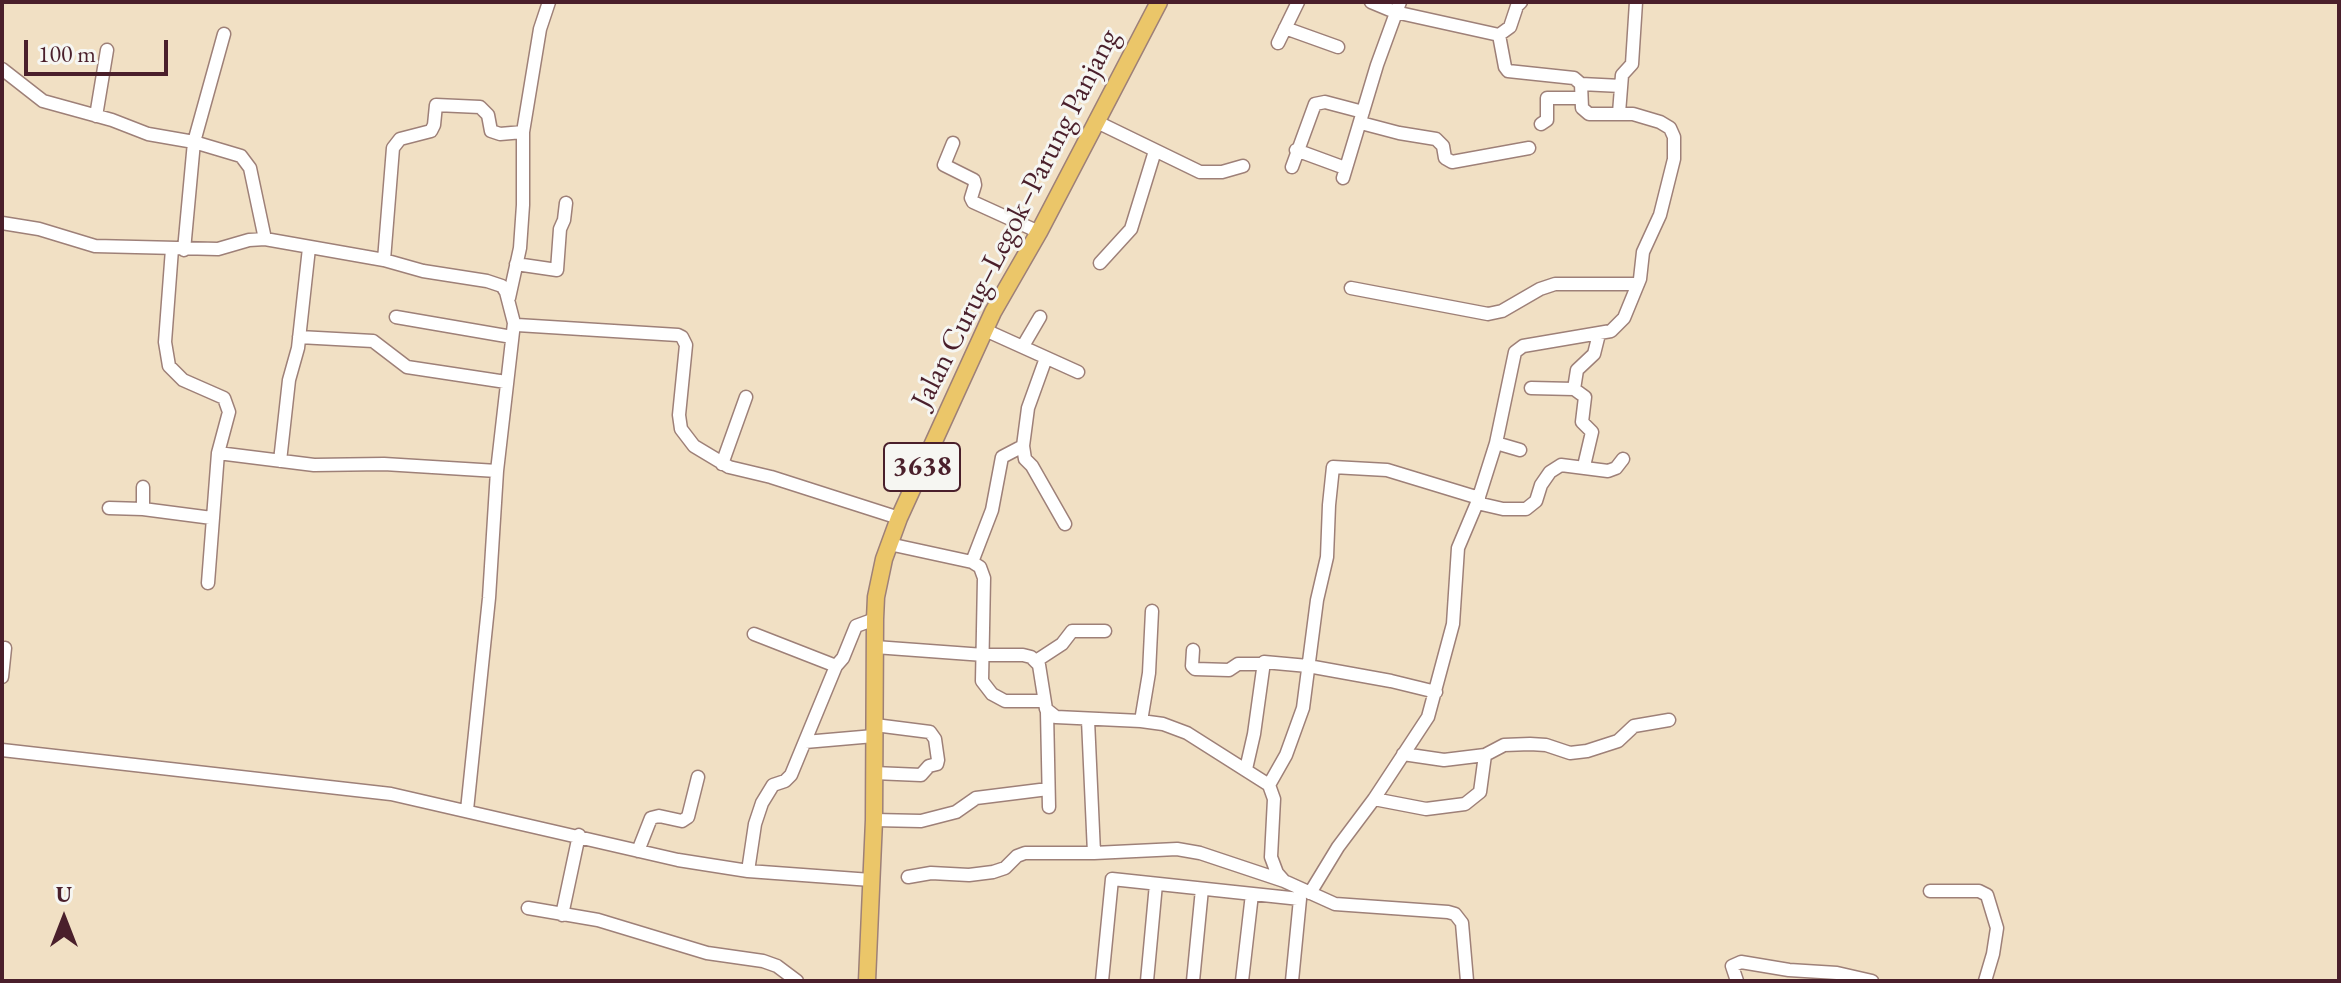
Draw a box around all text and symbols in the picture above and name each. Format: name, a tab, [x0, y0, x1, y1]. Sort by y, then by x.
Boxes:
street label: Jalan Curug–Legok–Parung Panjang	[904, 23, 1128, 415]
scale bar	[28, 24, 172, 74]
text: 100 m	[38, 38, 96, 69]
road number: 3638	[884, 443, 960, 491]
north arrow	[24, 879, 104, 959]
text: U	[56, 880, 72, 909]

